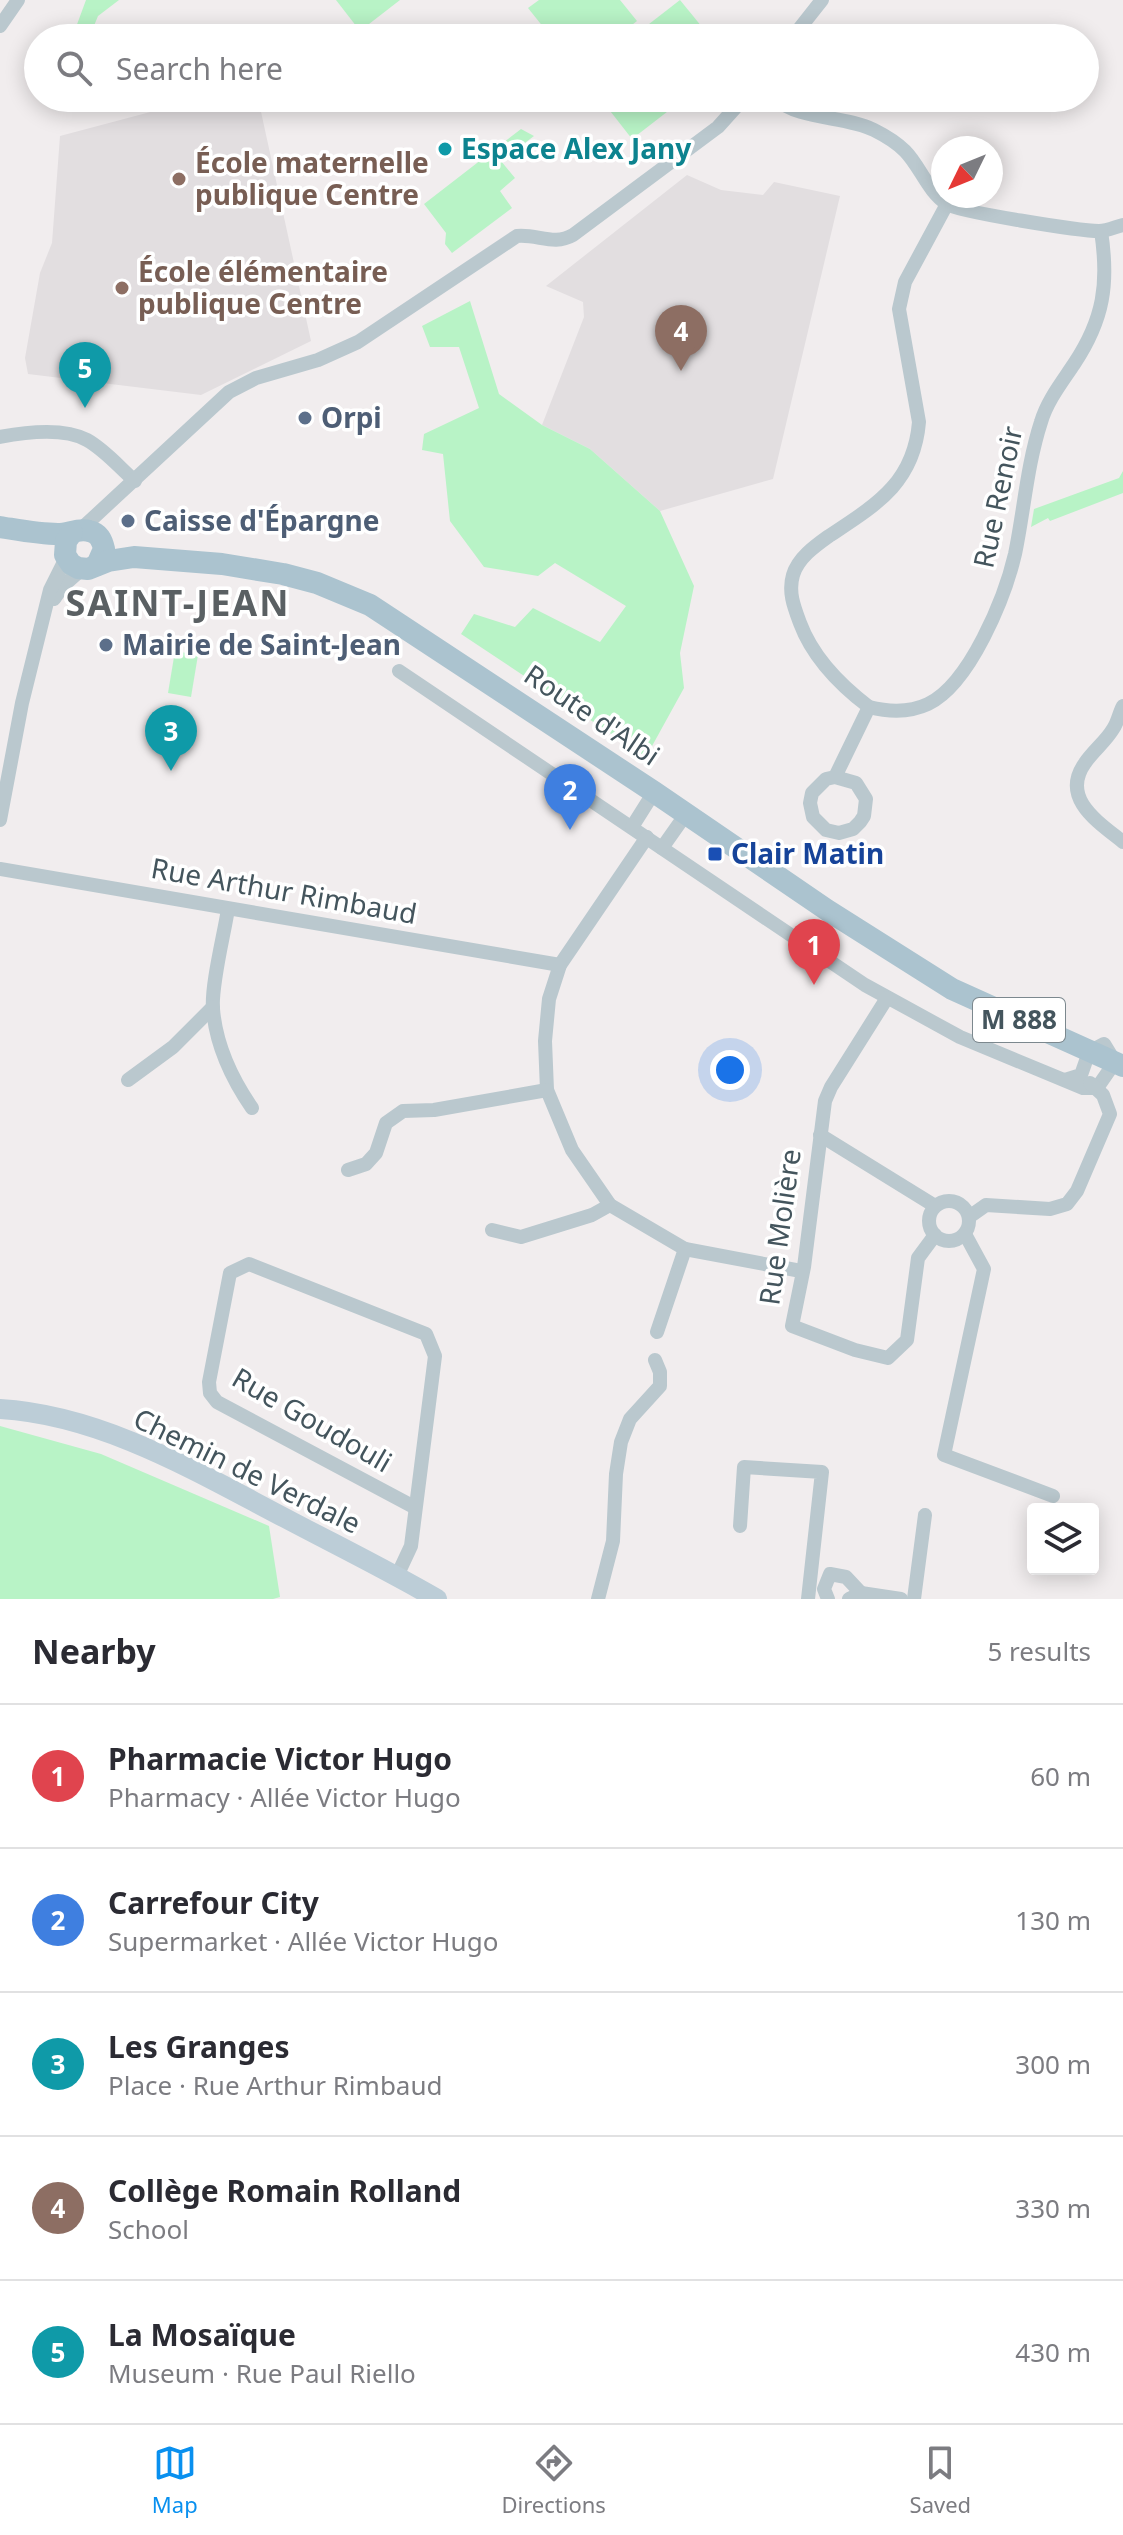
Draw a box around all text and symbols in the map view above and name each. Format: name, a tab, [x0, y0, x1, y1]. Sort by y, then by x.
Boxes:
search box	[24, 24, 1099, 112]
icon: search	[52, 46, 96, 90]
text: Search here	[116, 48, 283, 89]
place label: Espace Alex Jany	[461, 129, 691, 167]
north arrow	[931, 136, 1003, 208]
marker: Espace Alex Jany	[436, 140, 454, 158]
place label: École maternelle publique Centre	[195, 143, 429, 213]
marker: École maternelle publique Centre	[170, 170, 188, 188]
place label: École élémentaire publique Centre	[138, 252, 388, 322]
marker: École élémentaire publique Centre	[113, 279, 131, 297]
pin: 4	[655, 305, 707, 371]
pin: 5	[59, 342, 111, 408]
place label: Orpi	[321, 398, 382, 436]
marker: Orpi	[296, 409, 314, 427]
street label: Rue Renoir	[963, 422, 1031, 571]
place label: Caisse d'Épargne	[144, 501, 379, 539]
marker: Caisse d'Épargne	[119, 512, 137, 530]
district label: SAINT-JEAN	[65, 578, 291, 627]
place label: Mairie de Saint-Jean	[122, 625, 401, 663]
marker: Mairie de Saint-Jean	[97, 636, 115, 654]
street label: Route d'Albi	[517, 655, 668, 774]
pin: 3	[145, 705, 197, 771]
pin: 2	[544, 764, 596, 830]
place label: Clair Matin	[731, 834, 884, 872]
marker: Clair Matin	[706, 845, 724, 863]
street label: Rue Arthur Rimbaud	[148, 848, 420, 932]
pin: 1	[788, 919, 840, 985]
road number: M 888	[973, 998, 1065, 1042]
your location	[710, 1050, 750, 1090]
street label: Rue Molière	[749, 1146, 809, 1307]
street label: Rue Goudouli	[226, 1358, 399, 1480]
street label: Chemin de Verdale	[128, 1399, 367, 1542]
map controls	[1027, 1503, 1099, 1575]
button: layers	[1027, 1503, 1099, 1575]
text: Nearby	[32, 1628, 156, 1674]
text: 5 results	[987, 1633, 1091, 1669]
text: Pharmacie Victor Hugo	[108, 1738, 452, 1779]
text: 1	[51, 1758, 65, 1794]
text: 60 m	[1030, 1758, 1091, 1794]
text: Pharmacy · Allée Victor Hugo	[108, 1779, 461, 1815]
text: Carrefour City	[108, 1882, 319, 1923]
text: 2	[51, 1902, 65, 1938]
text: 130 m	[1015, 1902, 1091, 1938]
text: Supermarket · Allée Victor Hugo	[108, 1923, 498, 1959]
text: Les Granges	[108, 2026, 289, 2067]
text: 3	[51, 2046, 65, 2082]
text: 300 m	[1015, 2046, 1091, 2082]
text: Place · Rue Arthur Rimbaud	[108, 2067, 443, 2103]
text: Collège Romain Rolland	[108, 2170, 461, 2211]
text: 4	[51, 2190, 65, 2226]
text: 330 m	[1015, 2190, 1091, 2226]
text: School	[108, 2211, 189, 2247]
text: La Mosaïque	[108, 2314, 296, 2355]
text: 5	[51, 2334, 65, 2370]
text: 430 m	[1015, 2334, 1091, 2370]
text: Museum · Rue Paul Riello	[108, 2355, 416, 2391]
tab: Map	[152, 2441, 198, 2519]
tab: Directions	[501, 2441, 606, 2519]
tab: Saved	[910, 2441, 971, 2519]

